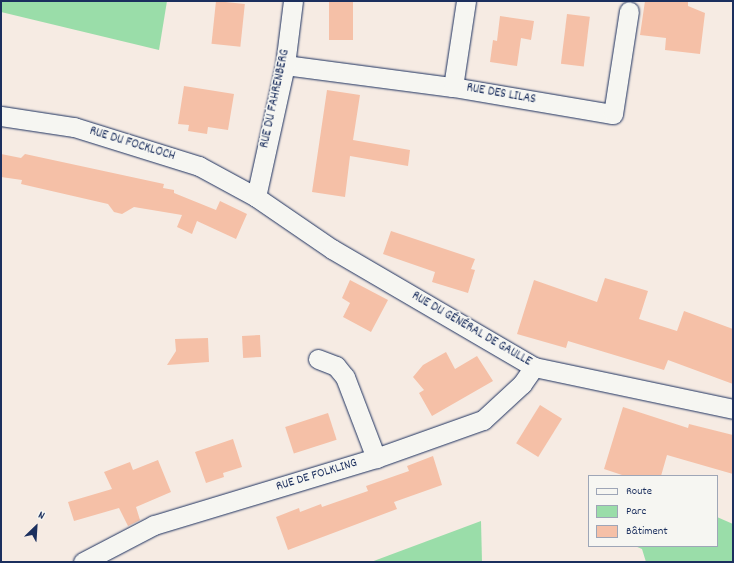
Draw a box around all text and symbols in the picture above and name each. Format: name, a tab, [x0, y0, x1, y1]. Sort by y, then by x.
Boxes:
street label: RUE DU FAHRENBERG	[258, 48, 294, 150]
street label: RUE DES LILAS	[465, 81, 537, 109]
street label: RUE DU FOCKLOCH	[87, 125, 177, 165]
street label: RUE DU GÉNÉRAL DE GAULLE	[408, 289, 534, 371]
street label: RUE DE FOLKLING	[275, 456, 359, 496]
legend	[588, 475, 718, 547]
text: Route	[626, 483, 652, 500]
text: Parc	[626, 503, 646, 520]
north arrow	[16, 507, 56, 547]
text: N	[35, 508, 47, 525]
text: Bâtiment	[626, 523, 668, 540]

